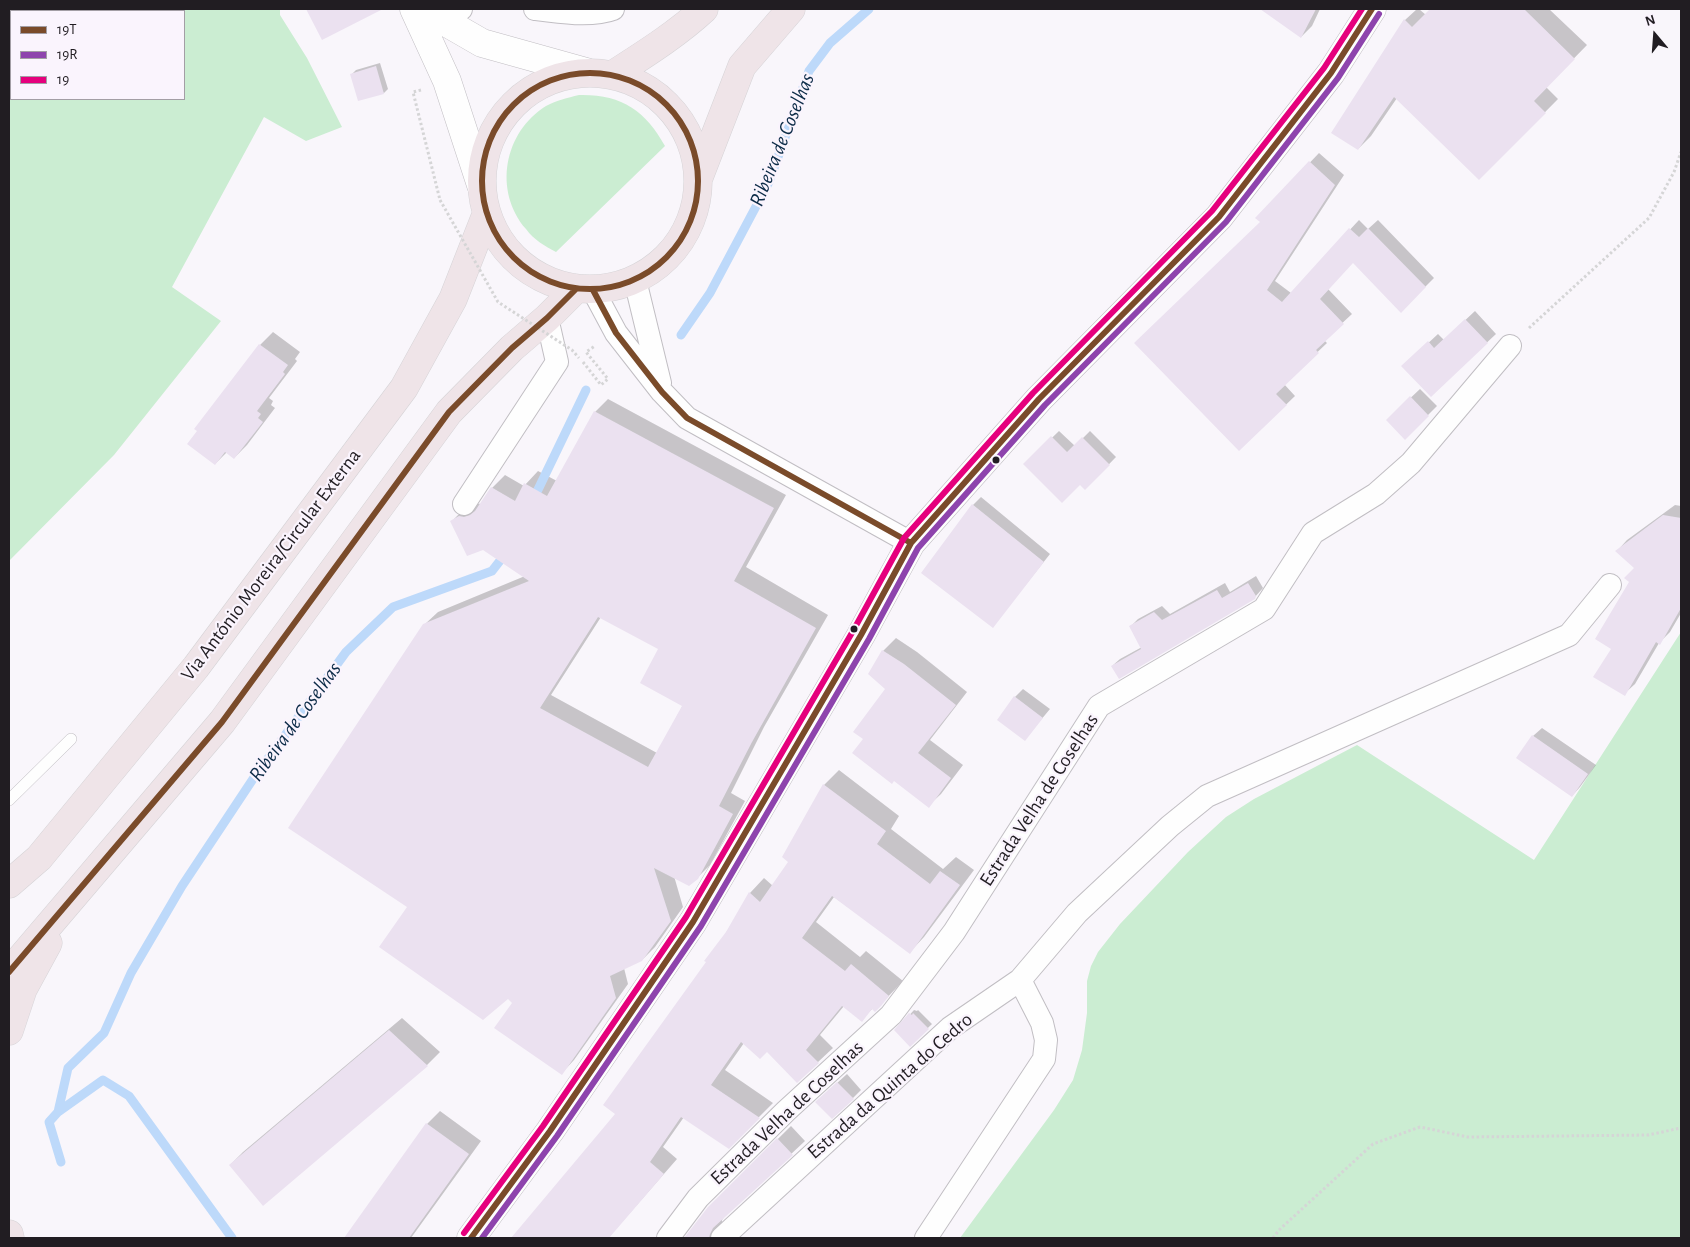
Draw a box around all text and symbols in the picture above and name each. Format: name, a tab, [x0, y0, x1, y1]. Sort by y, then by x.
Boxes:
legend	[10, 10, 185, 100]
north arrow	[1630, 10, 1680, 60]
text: N	[1644, 13, 1657, 29]
text: 19T	[57, 22, 77, 37]
text: 19R	[57, 47, 78, 62]
water label: Ribeira de Coselhas	[744, 70, 820, 210]
text: 19	[57, 72, 69, 87]
street label: Via António Moreira/Circular Externa	[176, 444, 366, 686]
unlabelled marker	[991, 455, 1001, 465]
unlabelled marker	[849, 624, 859, 634]
water label: Ribeira de Coselhas	[243, 658, 347, 786]
street label: Estrada Velha de Coselhas	[974, 709, 1104, 891]
street label: Estrada da Quinta do Cedro	[802, 1008, 978, 1164]
street label: Estrada Velha de Coselhas	[705, 1036, 869, 1190]

